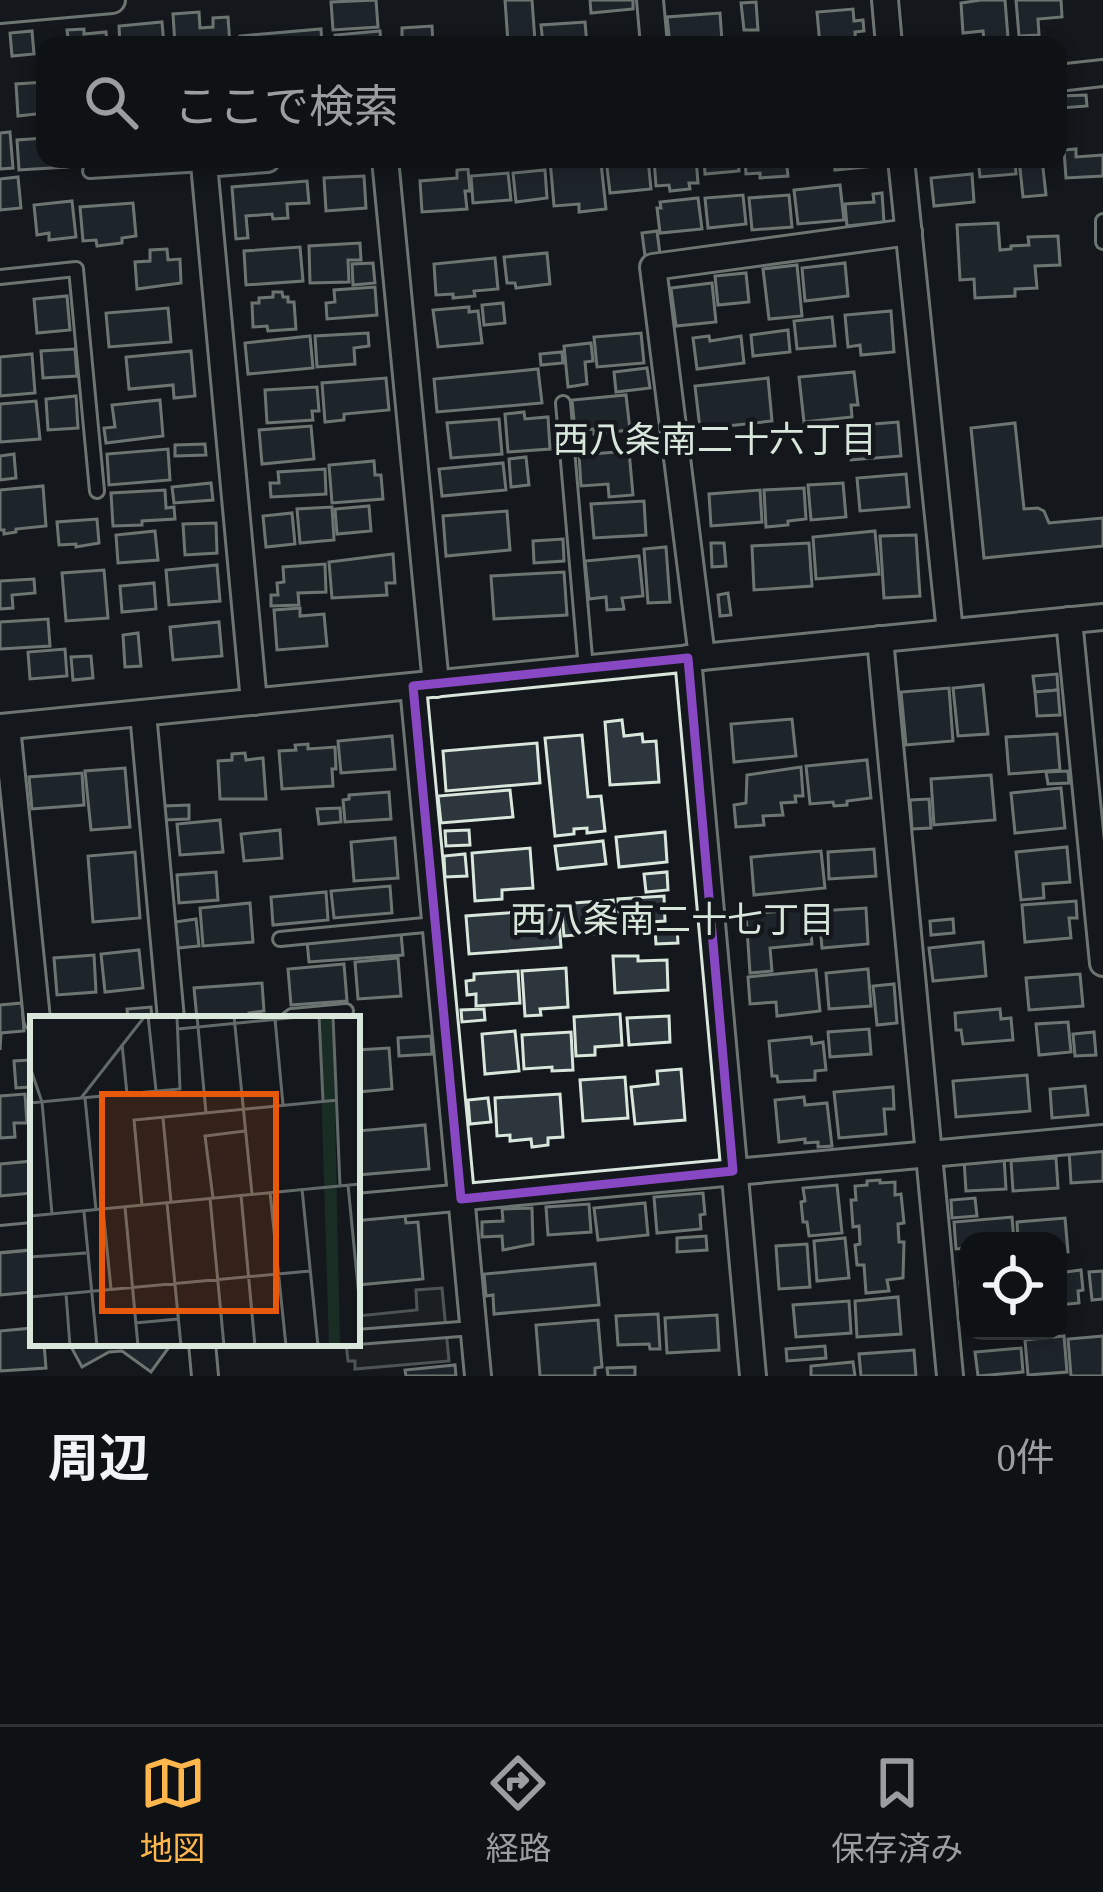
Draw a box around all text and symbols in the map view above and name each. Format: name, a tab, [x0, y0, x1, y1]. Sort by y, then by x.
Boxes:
search box	[36, 36, 1067, 168]
icon: search	[78, 69, 144, 135]
text: ここで検索	[174, 82, 399, 132]
district label: 西八条南二十六丁目	[553, 420, 877, 460]
district label: 西八条南二十七丁目	[511, 900, 835, 940]
inset map	[30, 1016, 360, 1346]
map controls	[959, 1232, 1067, 1340]
button: locate	[959, 1232, 1067, 1340]
text: 周辺	[48, 1431, 150, 1487]
text: 0件	[996, 1436, 1055, 1479]
tab: 地図	[140, 1750, 206, 1870]
tab: 経路	[485, 1750, 551, 1870]
tab: 保存済み	[831, 1750, 963, 1870]

